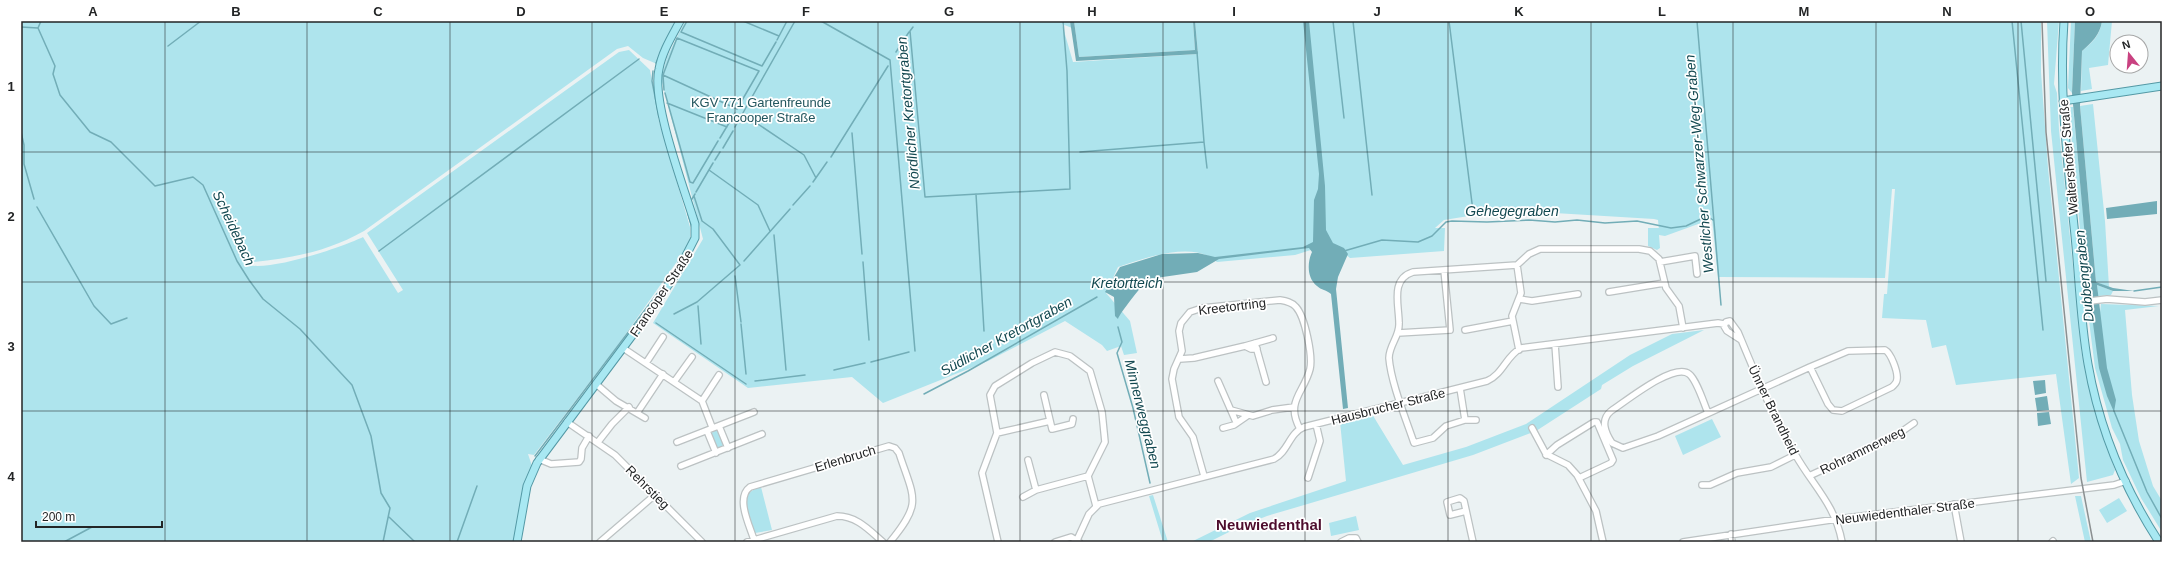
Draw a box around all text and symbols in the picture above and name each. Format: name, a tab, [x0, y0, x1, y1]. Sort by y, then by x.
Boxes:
text: A	[88, 4, 98, 19]
text: B	[231, 4, 241, 19]
text: C	[373, 4, 383, 19]
text: D	[516, 4, 526, 19]
text: E	[660, 4, 669, 19]
text: F	[802, 4, 810, 19]
text: G	[944, 4, 954, 19]
text: H	[1087, 4, 1097, 19]
text: I	[1232, 4, 1236, 19]
text: J	[1373, 4, 1381, 19]
text: K	[1514, 4, 1524, 19]
text: L	[1658, 4, 1666, 19]
text: M	[1799, 4, 1809, 19]
text: N	[1942, 4, 1952, 19]
text: O	[2085, 4, 2095, 19]
north arrow	[2109, 34, 2149, 74]
water label: Nördlicher Kretortgraben	[893, 36, 923, 190]
text: N	[2121, 38, 2132, 51]
water label: Westlicher Schwarzer-Weg-Graben	[1681, 54, 1717, 274]
text: 1	[7, 79, 15, 94]
park label: KGV 771 Gartenfreunde Francooper Straße	[691, 95, 831, 125]
street label: Waltershofer Straße	[2056, 99, 2081, 215]
water label: Scheidebach	[210, 188, 258, 268]
water label: Gehegegraben	[1465, 203, 1559, 219]
text: 2	[7, 209, 15, 224]
water label: Dubbengraben	[2071, 229, 2097, 323]
street label: Francoper Straße	[627, 247, 696, 340]
water label: Kretortteich	[1091, 275, 1163, 291]
water label: Südlicher Kretortgraben	[937, 293, 1075, 379]
street label: Kreetortring	[1197, 295, 1267, 318]
text: 3	[7, 339, 15, 354]
water label: Minnerweggraben	[1122, 358, 1164, 471]
street label: Ünner Brandheid	[1745, 363, 1802, 458]
street label: Hausbrucher Straße	[1330, 385, 1447, 428]
street label: Rohrammerweg	[1817, 423, 1907, 477]
street label: Erlenbruch	[813, 442, 877, 475]
street label: Rehrstieg	[623, 462, 673, 512]
text: 4	[7, 469, 15, 484]
street label: Neuwiedenthaler Straße	[1835, 496, 1976, 527]
scale bar	[36, 503, 162, 529]
text: 200 m	[42, 510, 75, 524]
district label: Neuwiedenthal	[1216, 516, 1322, 533]

